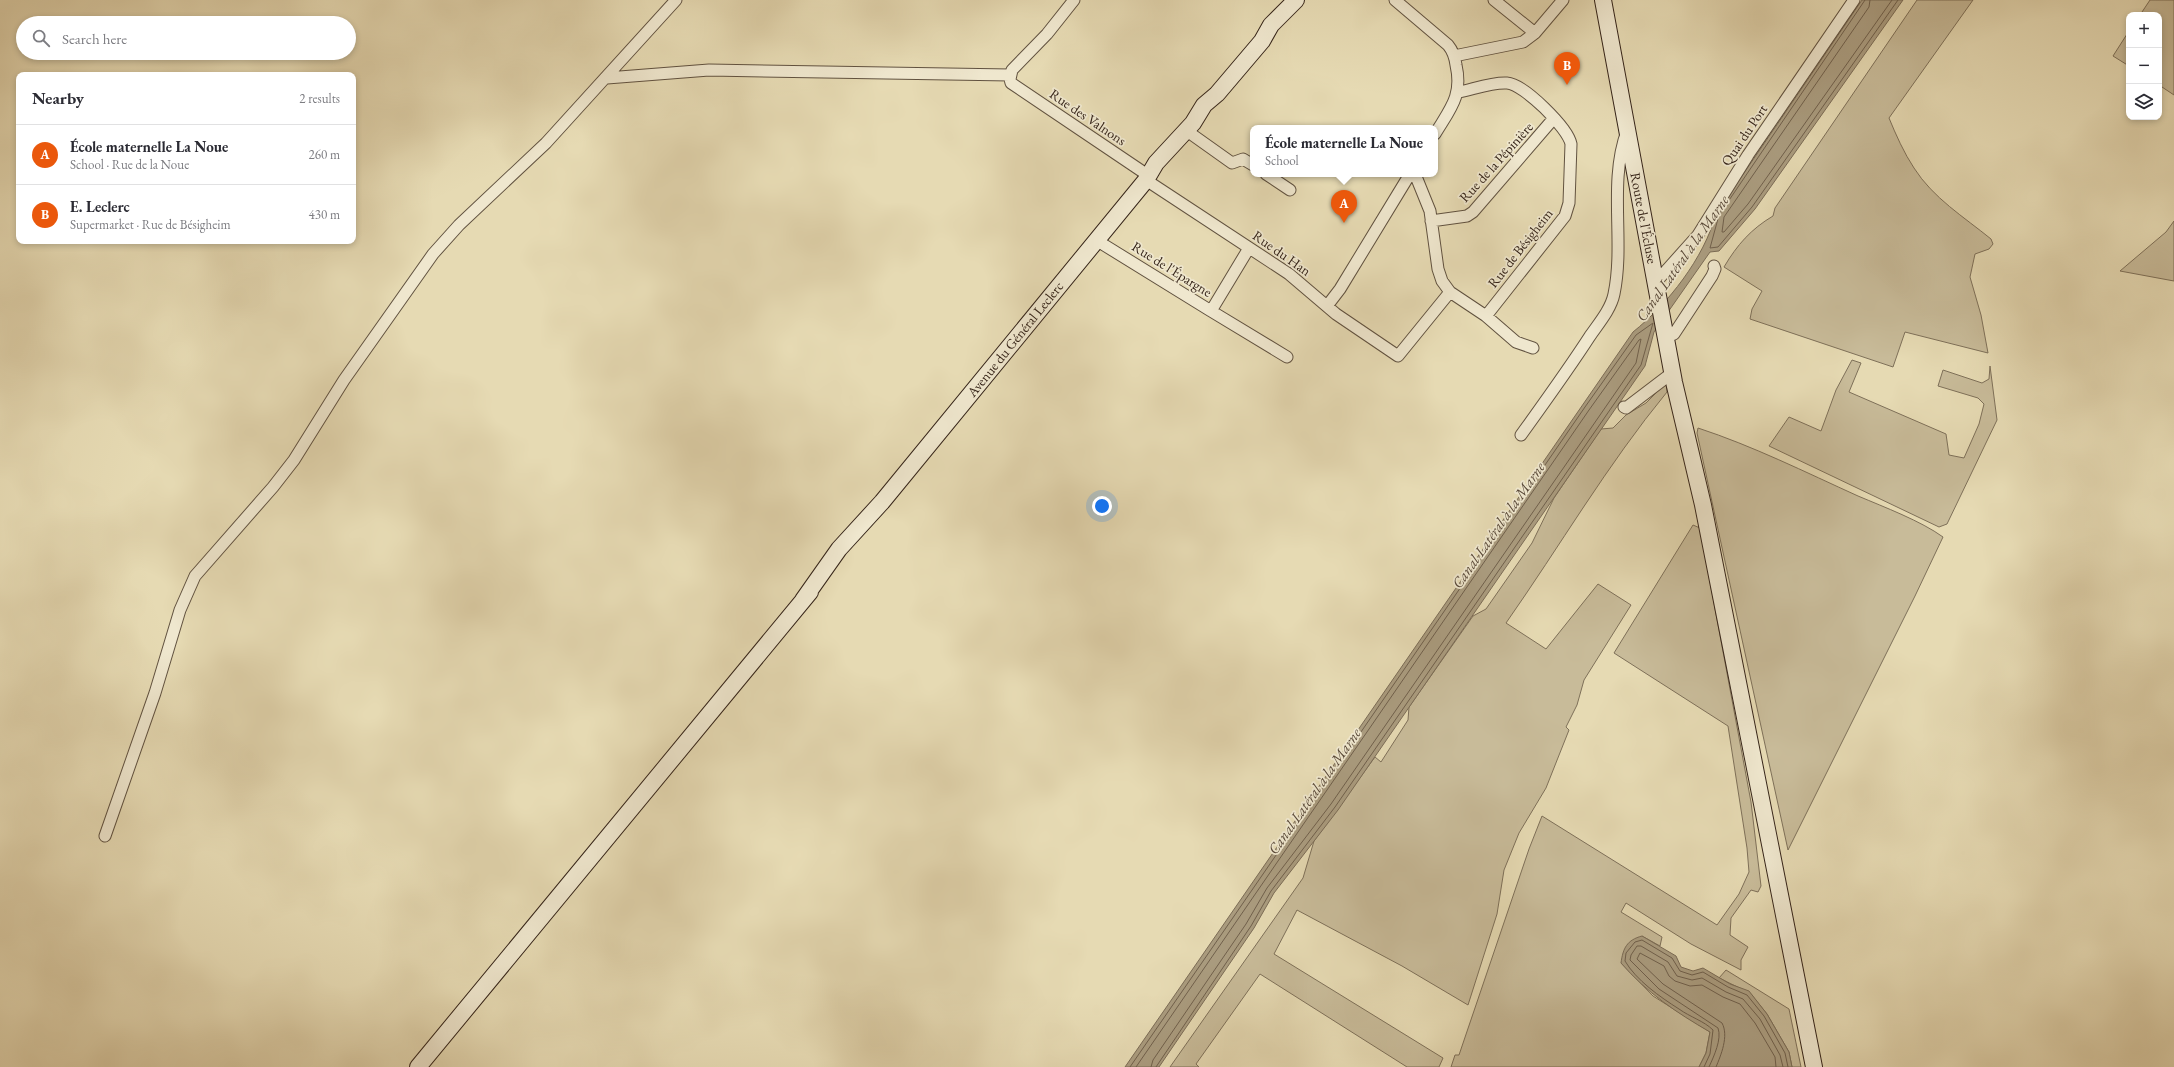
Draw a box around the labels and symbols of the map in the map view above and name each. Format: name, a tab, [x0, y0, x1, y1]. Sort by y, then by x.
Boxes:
pin: B	[1554, 52, 1580, 85]
street label: Rue des Valnons	[1046, 85, 1130, 150]
street label: Quai du Port	[1717, 100, 1771, 169]
street label: Rue de la Pépinière	[1455, 118, 1537, 206]
street label: Route de l'Écluse	[1626, 171, 1662, 266]
pin: A	[1331, 190, 1357, 223]
water label: Canal Latéral à la Marne	[1631, 191, 1733, 325]
street label: Rue de Bésigheim	[1483, 205, 1557, 291]
street label: Rue du Han	[1249, 226, 1315, 280]
street label: Rue de l'Épargne	[1129, 237, 1216, 301]
street label: Avenue du Général Leclerc	[962, 277, 1067, 401]
water label: Canal Latéral à la Marne	[1447, 458, 1549, 592]
your location	[1092, 496, 1112, 516]
water label: Canal Latéral à la Marne	[1263, 724, 1365, 858]

